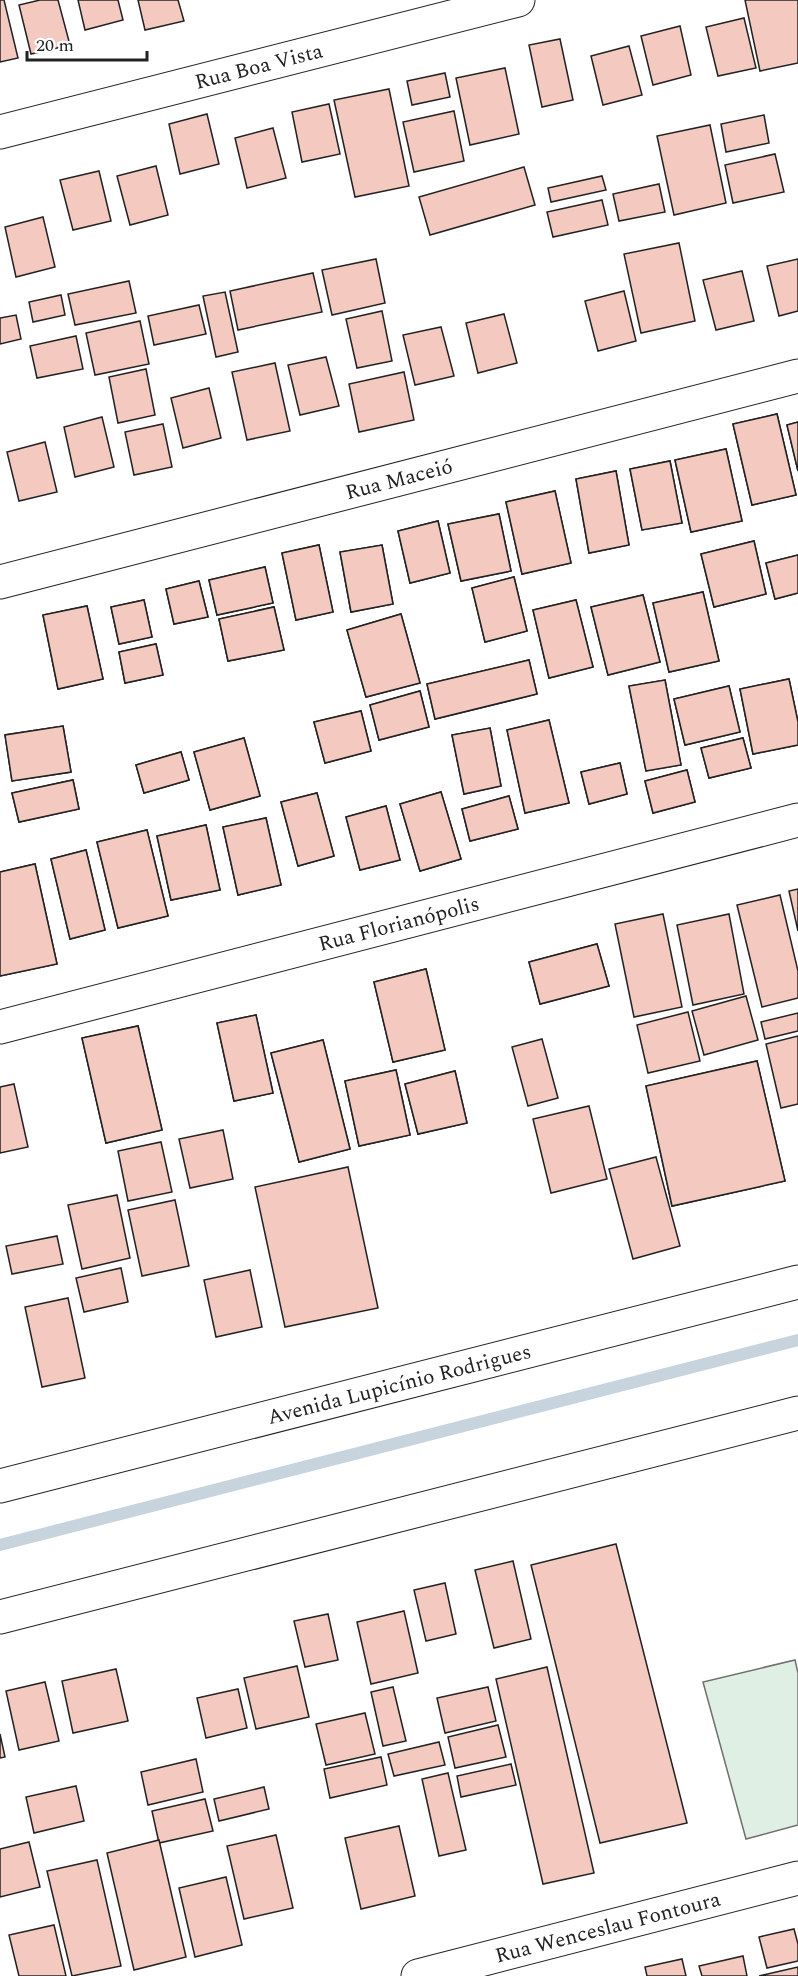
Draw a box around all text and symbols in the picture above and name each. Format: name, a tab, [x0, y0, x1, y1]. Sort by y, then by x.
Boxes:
scale bar	[27, 24, 147, 62]
text: 20 m	[36, 32, 74, 59]
street label: Rua Boa Vista	[192, 35, 327, 99]
street label: Rua Maceió	[342, 451, 456, 509]
street label: Rua Florianópolis	[315, 888, 483, 961]
street label: Avenida Lupicínio Rodrigues	[264, 1336, 535, 1434]
street label: Rua Wenceslau Fontoura	[492, 1883, 725, 1972]

